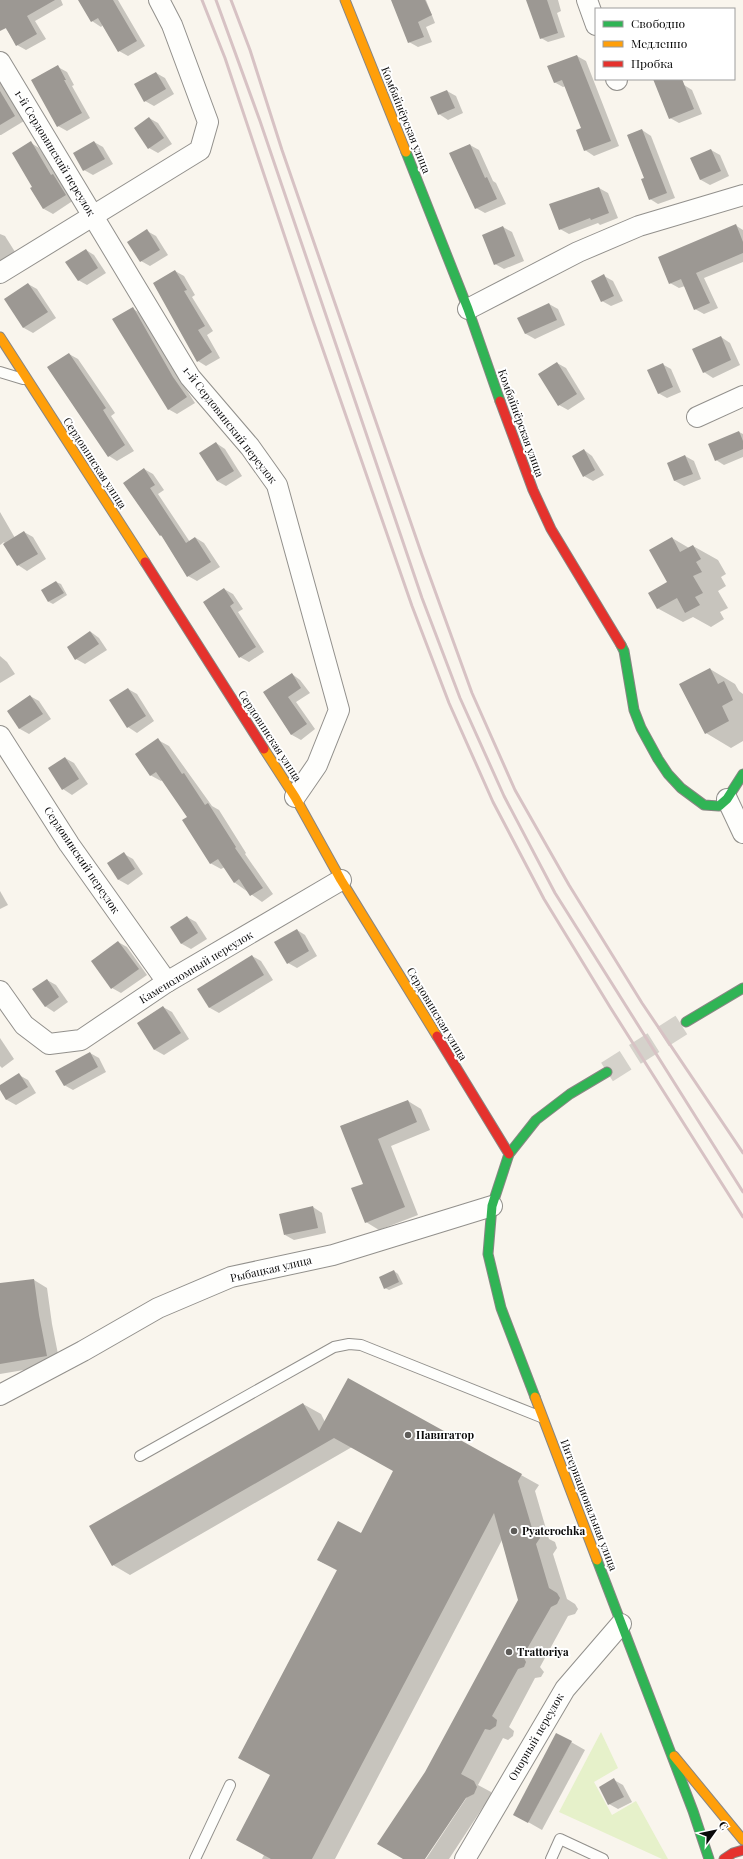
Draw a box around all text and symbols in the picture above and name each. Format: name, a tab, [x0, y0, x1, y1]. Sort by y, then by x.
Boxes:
legend	[595, 8, 735, 80]
text: Свободно	[631, 15, 686, 31]
text: Медленно	[631, 35, 688, 51]
text: Пробка	[631, 55, 673, 71]
street label: Комбайнёрская улица	[378, 64, 435, 176]
street label: 1-й Сердовинский переулок	[12, 87, 100, 219]
street label: 1-й Сердовинский переулок	[180, 363, 281, 487]
street label: Комбайнёрская улица	[495, 367, 548, 479]
street label: Сердовинская улица	[60, 414, 131, 512]
street label: Сердовинская улица	[235, 687, 306, 785]
street label: Сердовинский переулок	[41, 803, 124, 917]
street label: Каменоломный переулок	[136, 926, 256, 1006]
street label: Сердовинская улица	[404, 964, 471, 1064]
street label: Рыбацкая улица	[229, 1252, 314, 1285]
place label: Навигатор	[416, 1427, 474, 1442]
marker: Навигатор	[403, 1430, 413, 1440]
street label: Интернациональная улица	[557, 1437, 622, 1573]
place label: Pyaterochka	[522, 1523, 585, 1538]
marker: Pyaterochka	[509, 1526, 519, 1536]
place label: Trattoriya	[517, 1644, 569, 1659]
marker: Trattoriya	[504, 1647, 514, 1657]
street label: Опорный переулок	[504, 1690, 567, 1783]
north arrow	[695, 1811, 735, 1851]
text: С	[715, 1818, 732, 1833]

